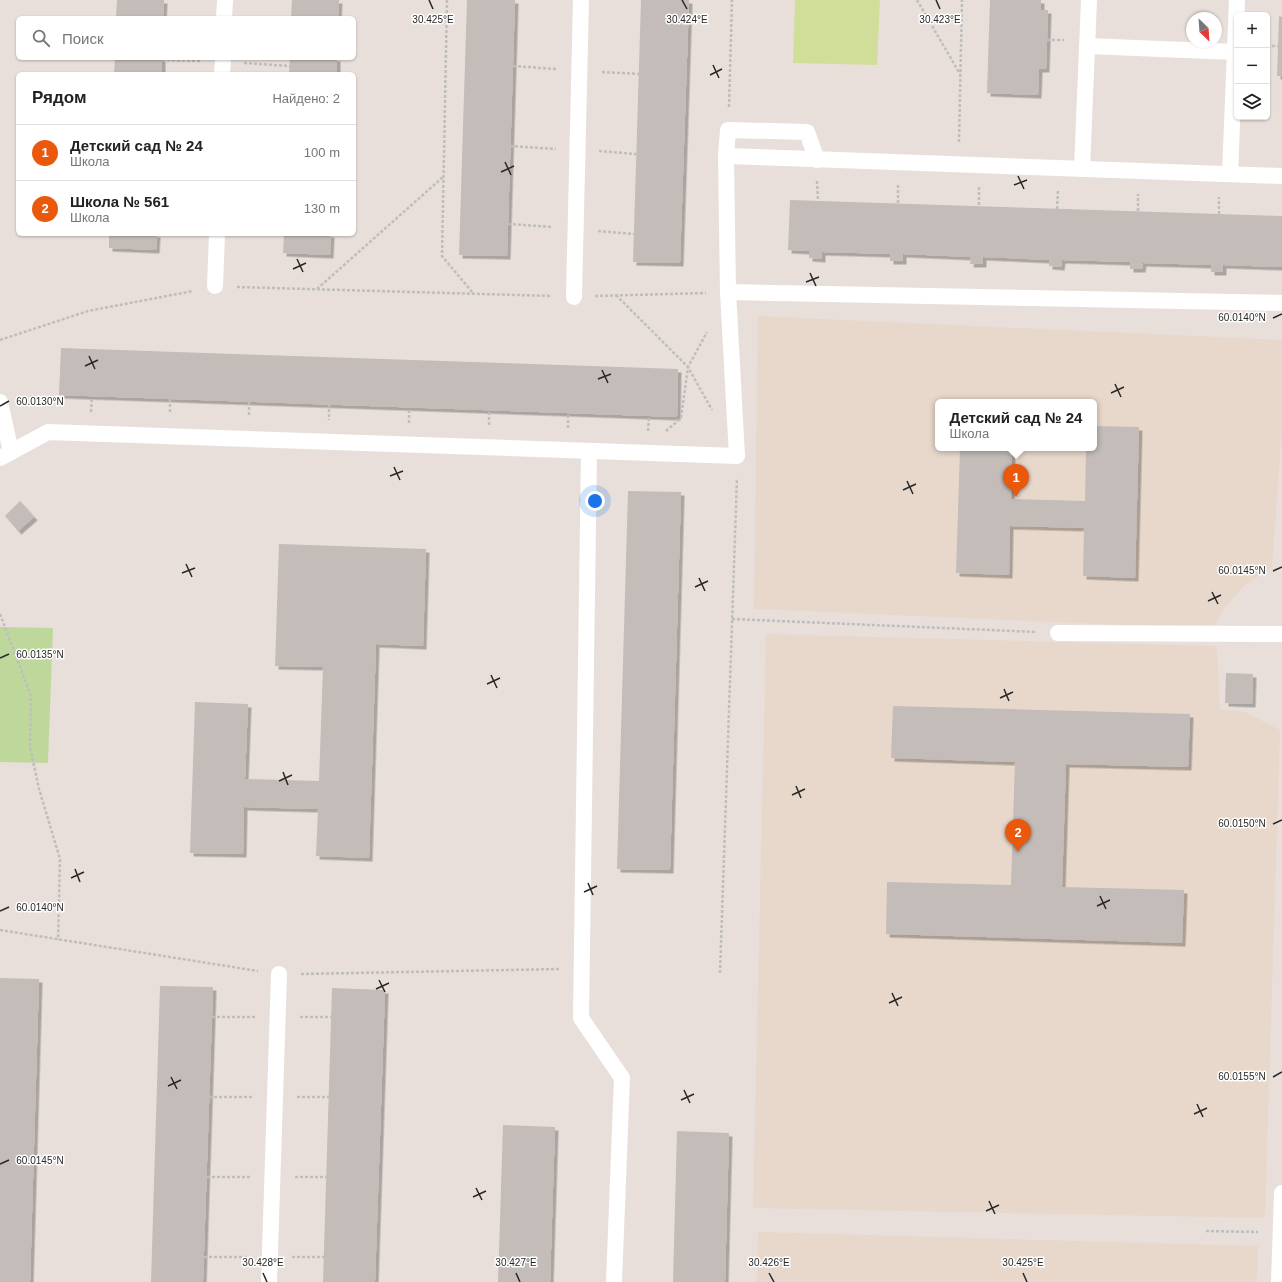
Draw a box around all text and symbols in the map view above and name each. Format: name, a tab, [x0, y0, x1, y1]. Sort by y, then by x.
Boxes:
north arrow	[1186, 12, 1222, 48]
map controls	[1234, 12, 1270, 120]
button: +	[1234, 12, 1270, 48]
text: 30.425°E	[412, 14, 454, 25]
text: 30.424°E	[666, 14, 708, 25]
text: 30.423°E	[919, 14, 961, 25]
search box	[16, 16, 356, 60]
icon: search	[30, 27, 52, 49]
text: Поиск	[62, 30, 104, 47]
button: −	[1234, 48, 1270, 84]
button: layers	[1234, 84, 1270, 120]
text: Рядом	[32, 88, 87, 107]
text: Найдено: 2	[272, 91, 340, 106]
text: Детский сад № 24	[70, 137, 203, 154]
text: 1	[41, 145, 49, 160]
text: 100 m	[304, 145, 340, 160]
text: Школа	[70, 154, 110, 169]
text: Школа № 561	[70, 193, 169, 210]
text: 2	[41, 201, 49, 216]
text: 130 m	[304, 201, 340, 216]
text: Школа	[70, 210, 110, 225]
text: 60.0140°N	[1218, 312, 1266, 323]
text: 60.0130°N	[16, 396, 64, 407]
popup	[935, 399, 1097, 451]
text: Детский сад № 24	[950, 409, 1082, 426]
text: Школа	[950, 426, 989, 441]
pin: 1	[1003, 464, 1029, 497]
your location	[585, 491, 605, 511]
text: 60.0145°N	[1218, 565, 1266, 576]
text: 60.0135°N	[16, 649, 64, 660]
text: 60.0150°N	[1218, 818, 1266, 829]
pin: 2	[1005, 819, 1031, 852]
text: 60.0140°N	[16, 902, 64, 913]
text: 60.0155°N	[1218, 1071, 1266, 1082]
text: 60.0145°N	[16, 1155, 64, 1166]
text: 30.428°E	[242, 1257, 284, 1268]
text: 30.427°E	[495, 1257, 537, 1268]
text: 30.426°E	[748, 1257, 790, 1268]
text: 30.425°E	[1002, 1257, 1044, 1268]

